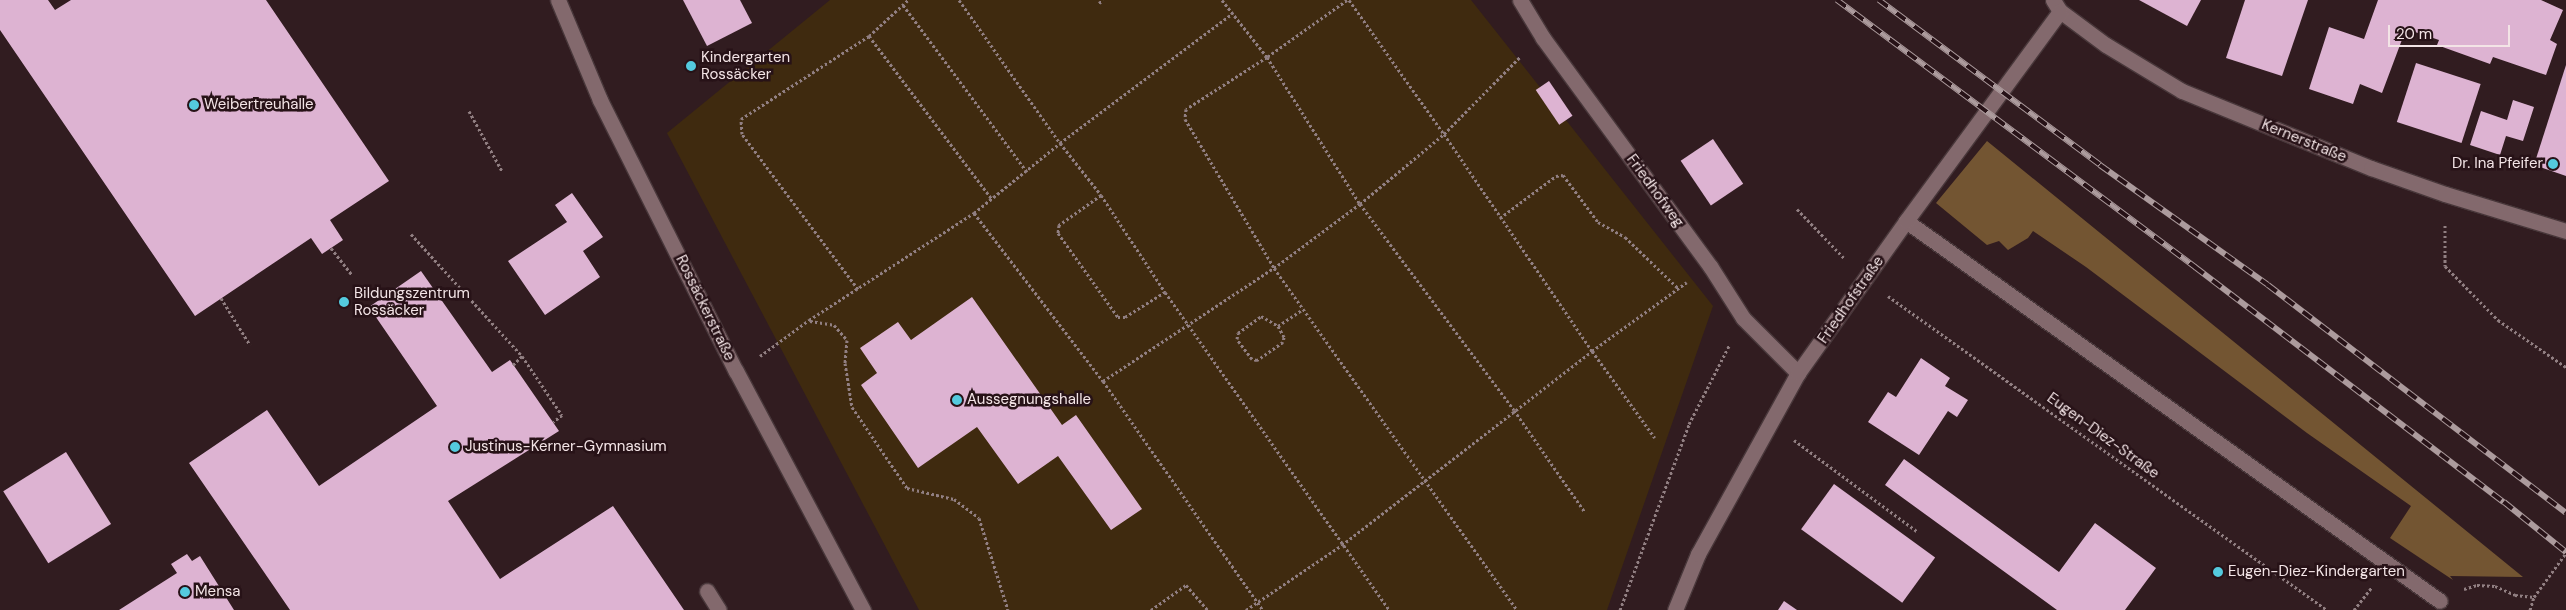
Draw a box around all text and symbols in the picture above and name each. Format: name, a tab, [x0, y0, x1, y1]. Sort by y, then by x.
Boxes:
scale bar	[2391, 15, 2514, 47]
text: 20 m	[2396, 24, 2432, 44]
place label: Kindergarten Rossäcker	[701, 48, 790, 83]
marker: Kindergarten Rossäcker	[685, 60, 697, 72]
place label: Weibertreuhalle	[204, 96, 314, 114]
marker: Weibertreuhalle	[188, 99, 200, 111]
street label: Kernerstraße	[2259, 116, 2349, 166]
street label: Friedhofweg	[1623, 151, 1687, 231]
place label: Dr. Ina Pfeifer	[2452, 155, 2543, 173]
marker: Dr. Ina Pfeifer	[2547, 158, 2559, 170]
street label: Rossäckerstraße	[672, 252, 738, 364]
street label: Friedhofstraße	[1814, 253, 1888, 347]
place label: Bildungszentrum Rossäcker	[354, 284, 470, 319]
marker: Bildungszentrum Rossäcker	[338, 296, 350, 308]
street label: Eugen-Diez-Straße	[2043, 389, 2163, 483]
place label: Aussegnungshalle	[967, 391, 1091, 409]
marker: Aussegnungshalle	[951, 394, 963, 406]
place label: Justinus-Kerner-Gymnasium	[465, 438, 667, 456]
marker: Justinus-Kerner-Gymnasium	[449, 441, 461, 453]
place label: Eugen-Diez-Kindergarten	[2228, 563, 2405, 581]
marker: Eugen-Diez-Kindergarten	[2212, 566, 2224, 578]
place label: Mensa	[195, 583, 240, 601]
marker: Mensa	[179, 586, 191, 598]

